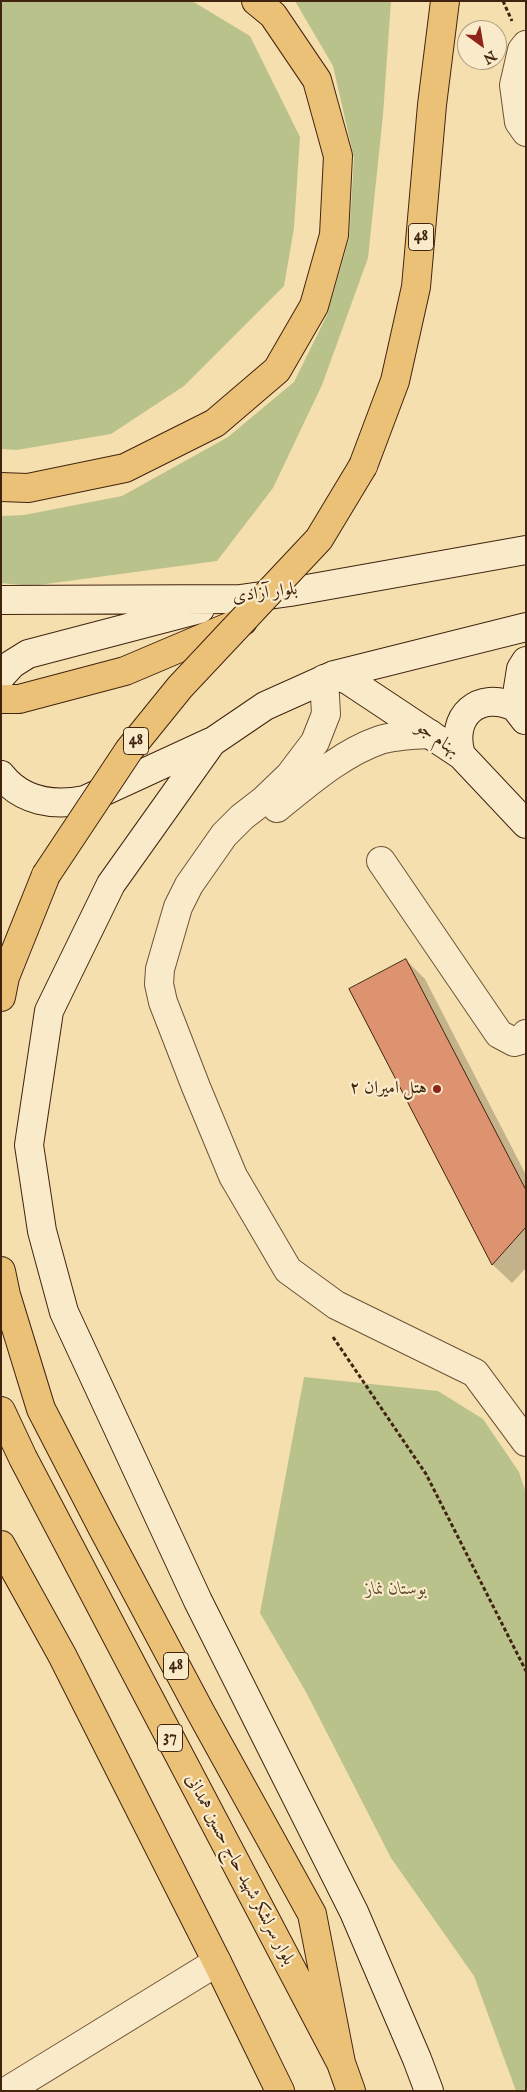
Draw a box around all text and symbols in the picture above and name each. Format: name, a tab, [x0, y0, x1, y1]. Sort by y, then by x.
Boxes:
north arrow	[457, 20, 507, 70]
text: N	[480, 46, 499, 68]
road number: 48	[408, 223, 434, 250]
street label: بلوار آزادی	[231, 579, 299, 609]
street label: بهنام جو	[411, 717, 463, 763]
road number: 48	[124, 728, 148, 754]
place label: هتل امیران ۲	[350, 1078, 427, 1100]
marker: هتل امیران ۲	[431, 1083, 443, 1095]
park label: بوستان نماز	[365, 1579, 427, 1601]
road number: 48	[164, 1652, 188, 1680]
road number: 37	[158, 1725, 182, 1752]
street label: بلوار سرلشکر شهید حاج حسین همدانی	[179, 1771, 299, 1969]

